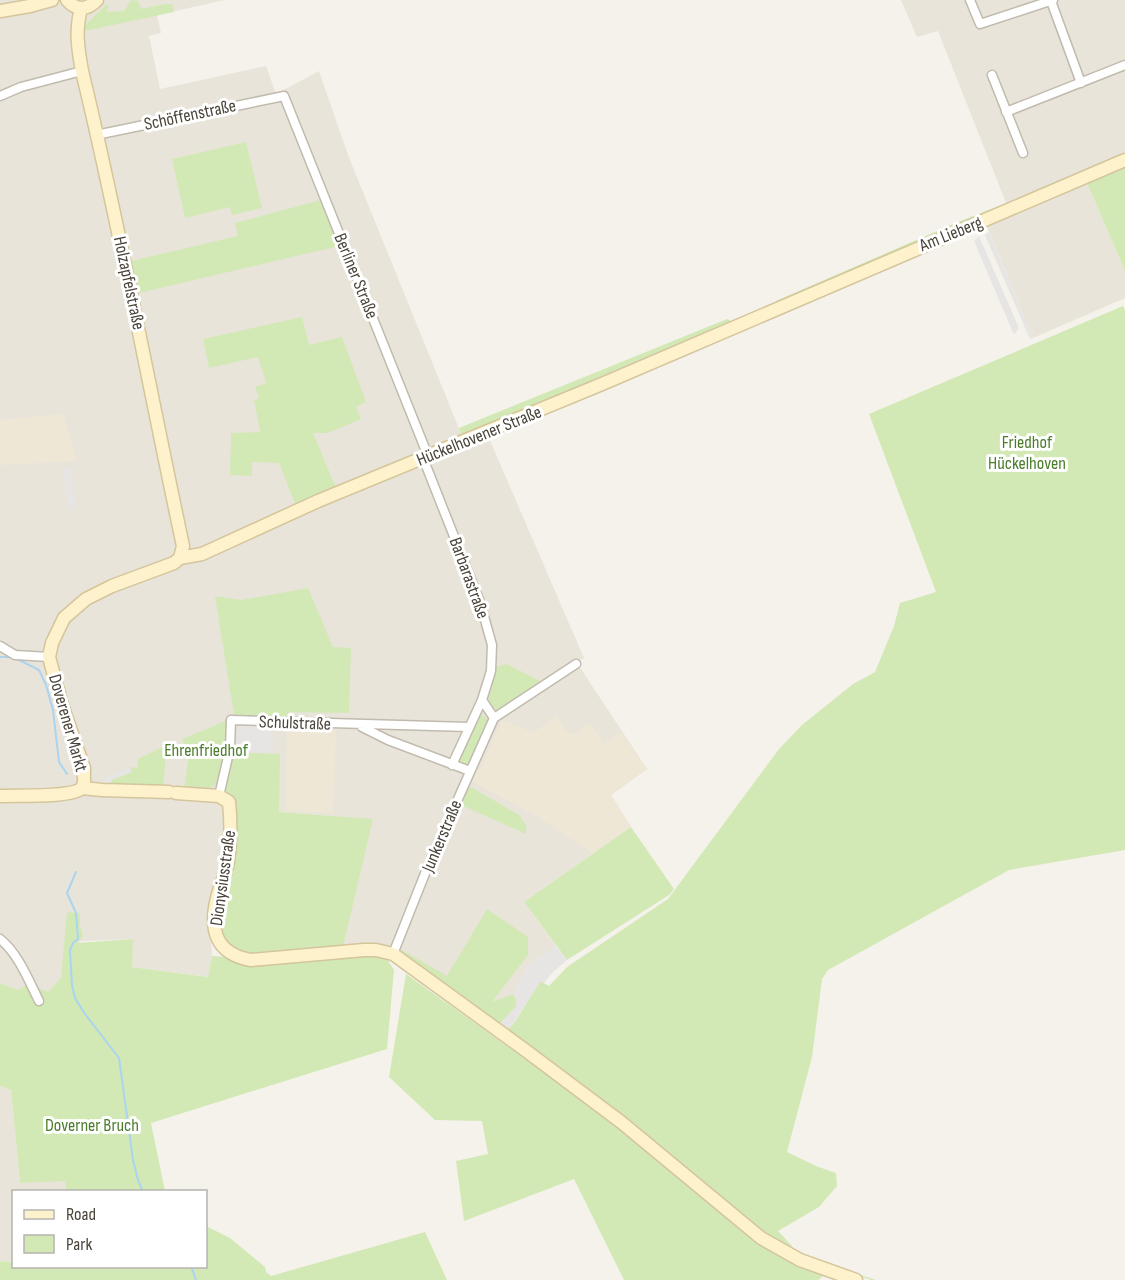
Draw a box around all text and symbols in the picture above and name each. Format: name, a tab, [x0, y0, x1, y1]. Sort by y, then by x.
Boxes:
street label: Schöffenstraße	[142, 95, 238, 135]
street label: Am Lieberg	[915, 212, 986, 257]
street label: Berliner Straße	[329, 230, 383, 322]
street label: Holzapfelstraße	[109, 235, 149, 331]
street label: Hückelhovener Straße	[413, 401, 545, 471]
park label: Friedhof Hückelhoven	[988, 432, 1066, 474]
street label: Barbarastraße	[445, 535, 493, 621]
street label: Doverener Markt	[44, 672, 92, 775]
street label: Schulstraße	[259, 711, 331, 735]
park label: Ehrenfriedhof	[164, 740, 249, 761]
street label: Junkerstraße	[417, 797, 467, 876]
street label: Dionysiusstraße	[206, 829, 240, 927]
park label: Doverner Bruch	[45, 1115, 139, 1136]
legend	[12, 1190, 207, 1268]
text: Road	[66, 1204, 96, 1225]
text: Park	[66, 1234, 92, 1255]

